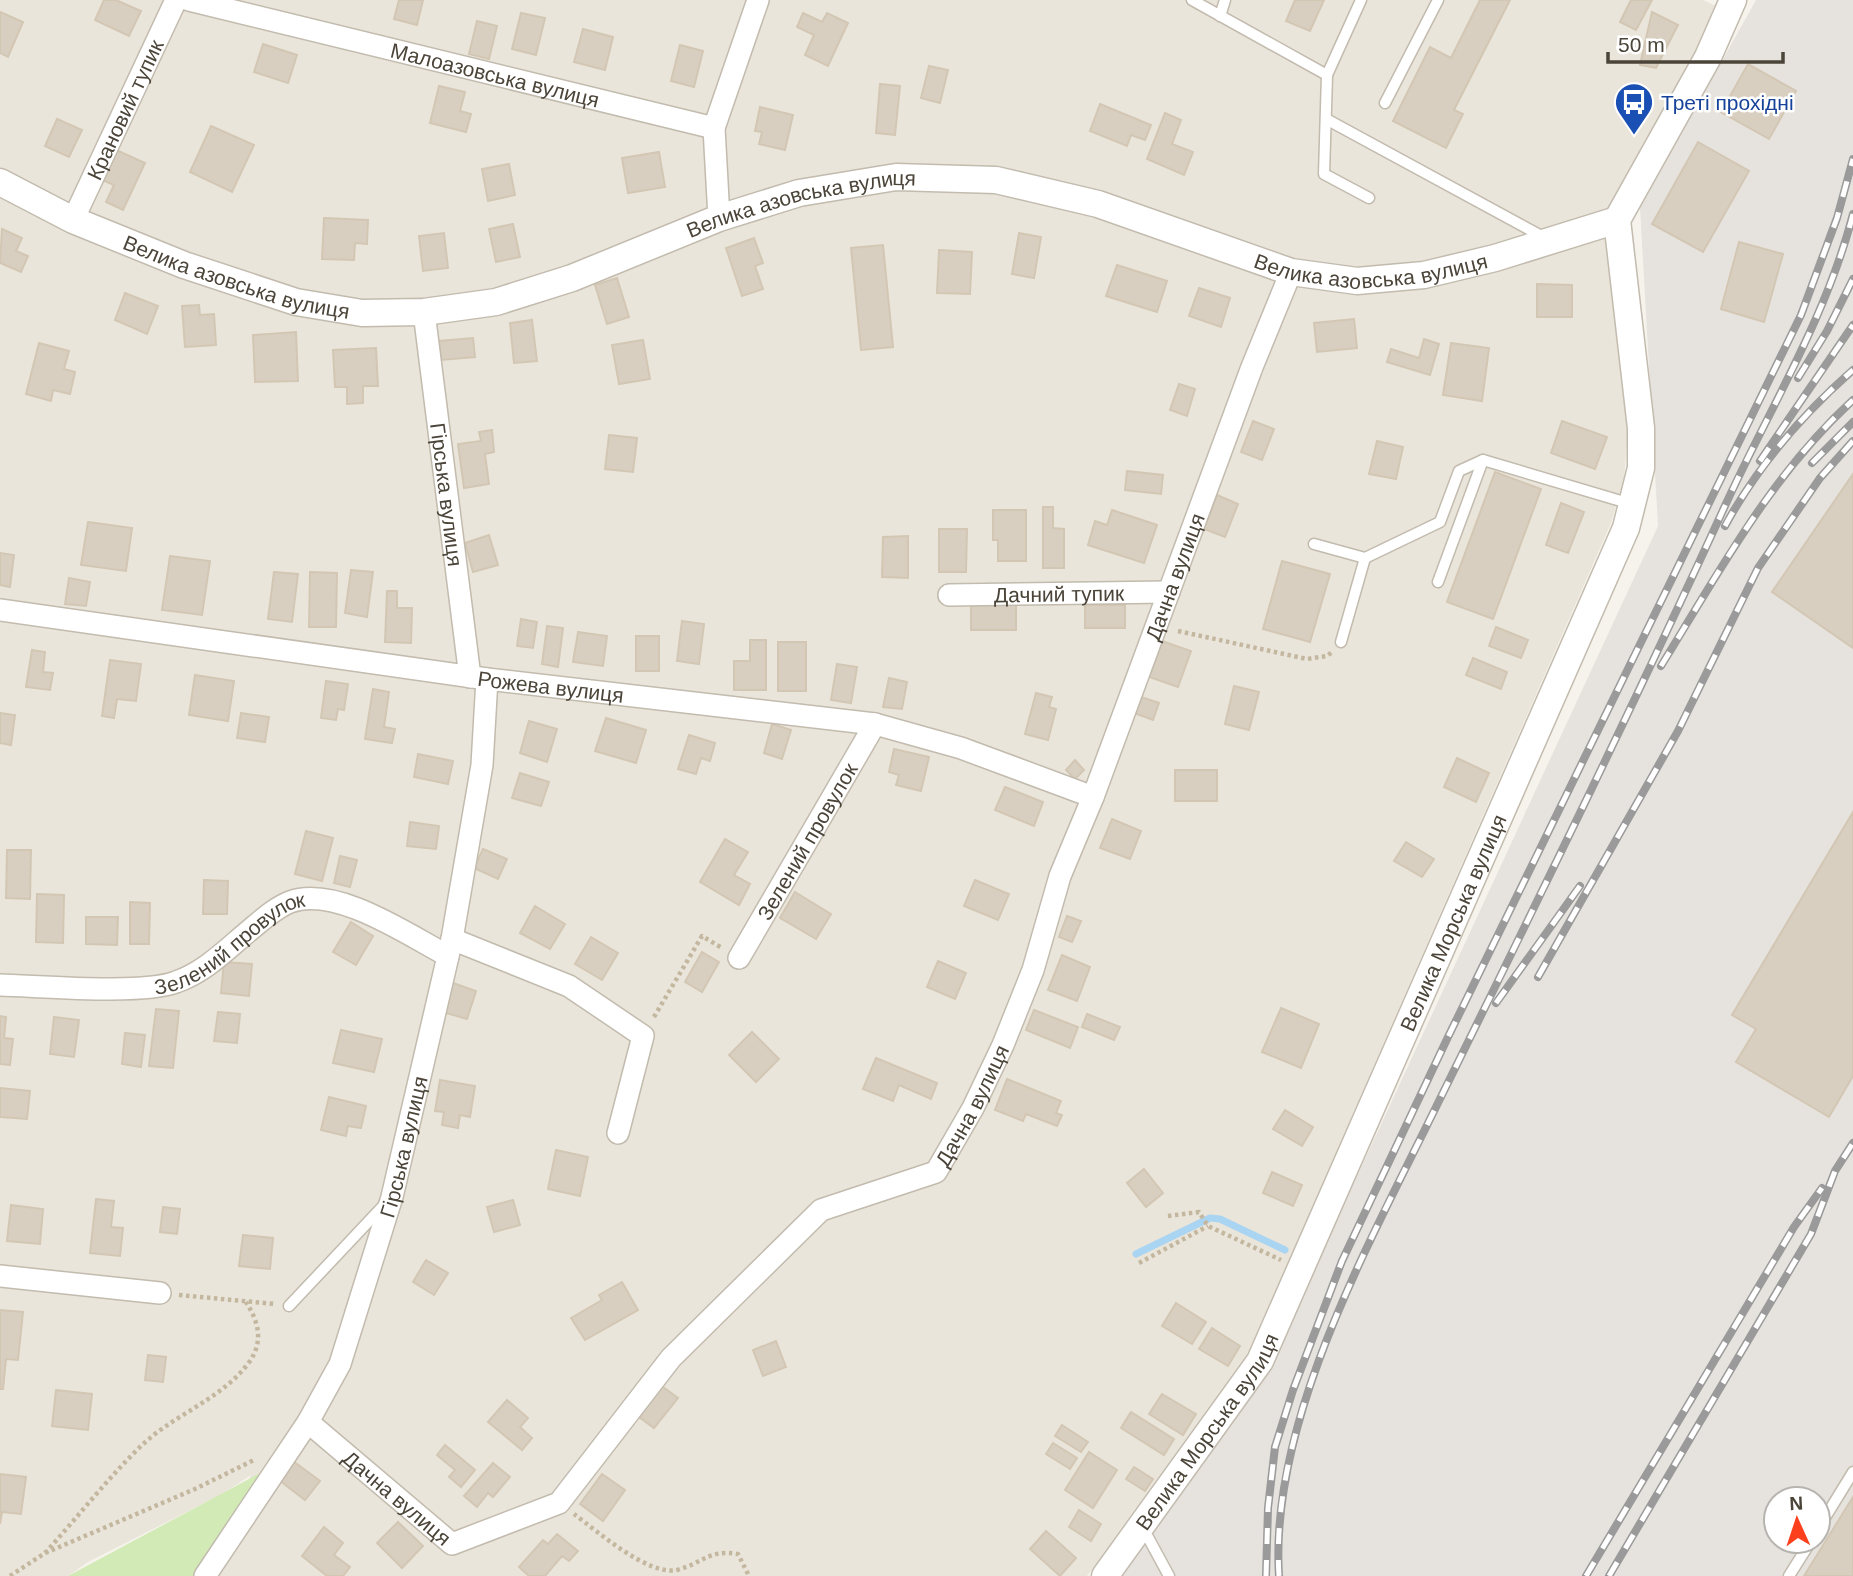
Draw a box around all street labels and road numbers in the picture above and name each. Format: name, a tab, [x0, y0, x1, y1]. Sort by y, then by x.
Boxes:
street label: Крановий тупик	[82, 35, 168, 183]
street label: Малоазовська вулиця	[388, 38, 602, 111]
street label: Велика азовська вулиця	[683, 165, 916, 242]
street label: Велика азовська вулиця	[120, 230, 351, 322]
street label: Велика азовська вулиця	[1253, 243, 1489, 269]
street label: Гірська вулиця	[427, 421, 467, 568]
street label: Дачна вулиця	[1140, 510, 1208, 644]
street label: Дачний тупик	[994, 581, 1125, 606]
street label: Рожева вулиця	[476, 666, 625, 706]
street label: Зелений провулок	[752, 758, 862, 924]
street label: Велика Морська вулиця	[1395, 811, 1510, 1034]
street label: Зелений провулок	[152, 887, 307, 998]
street label: Дачна вулиця	[930, 1041, 1013, 1170]
street label: Гірська вулиця	[375, 1074, 431, 1220]
street label: Велика Морська вулиця	[1131, 1330, 1282, 1534]
street label: Дачна вулиця	[339, 1446, 456, 1550]

